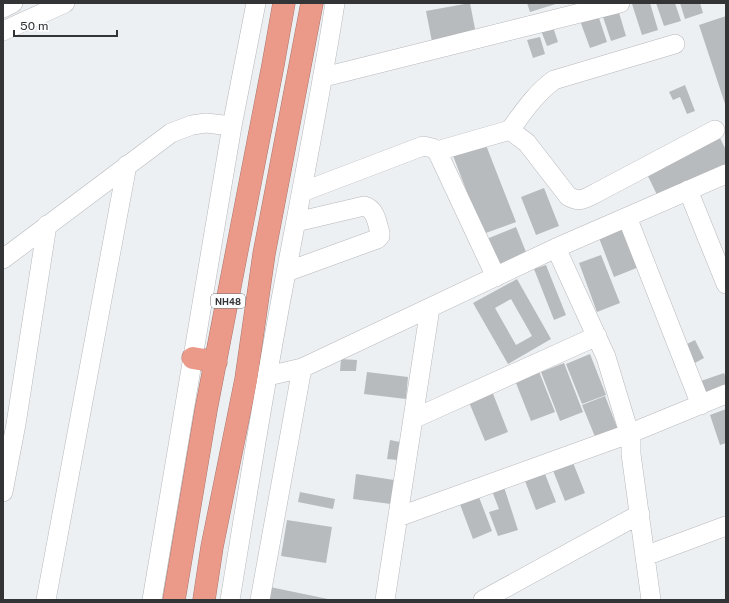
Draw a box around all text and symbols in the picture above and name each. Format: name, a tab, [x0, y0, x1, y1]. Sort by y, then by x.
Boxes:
scale bar	[14, 12, 117, 38]
text: 50 m	[20, 19, 48, 33]
road number: NH48	[211, 294, 245, 308]

